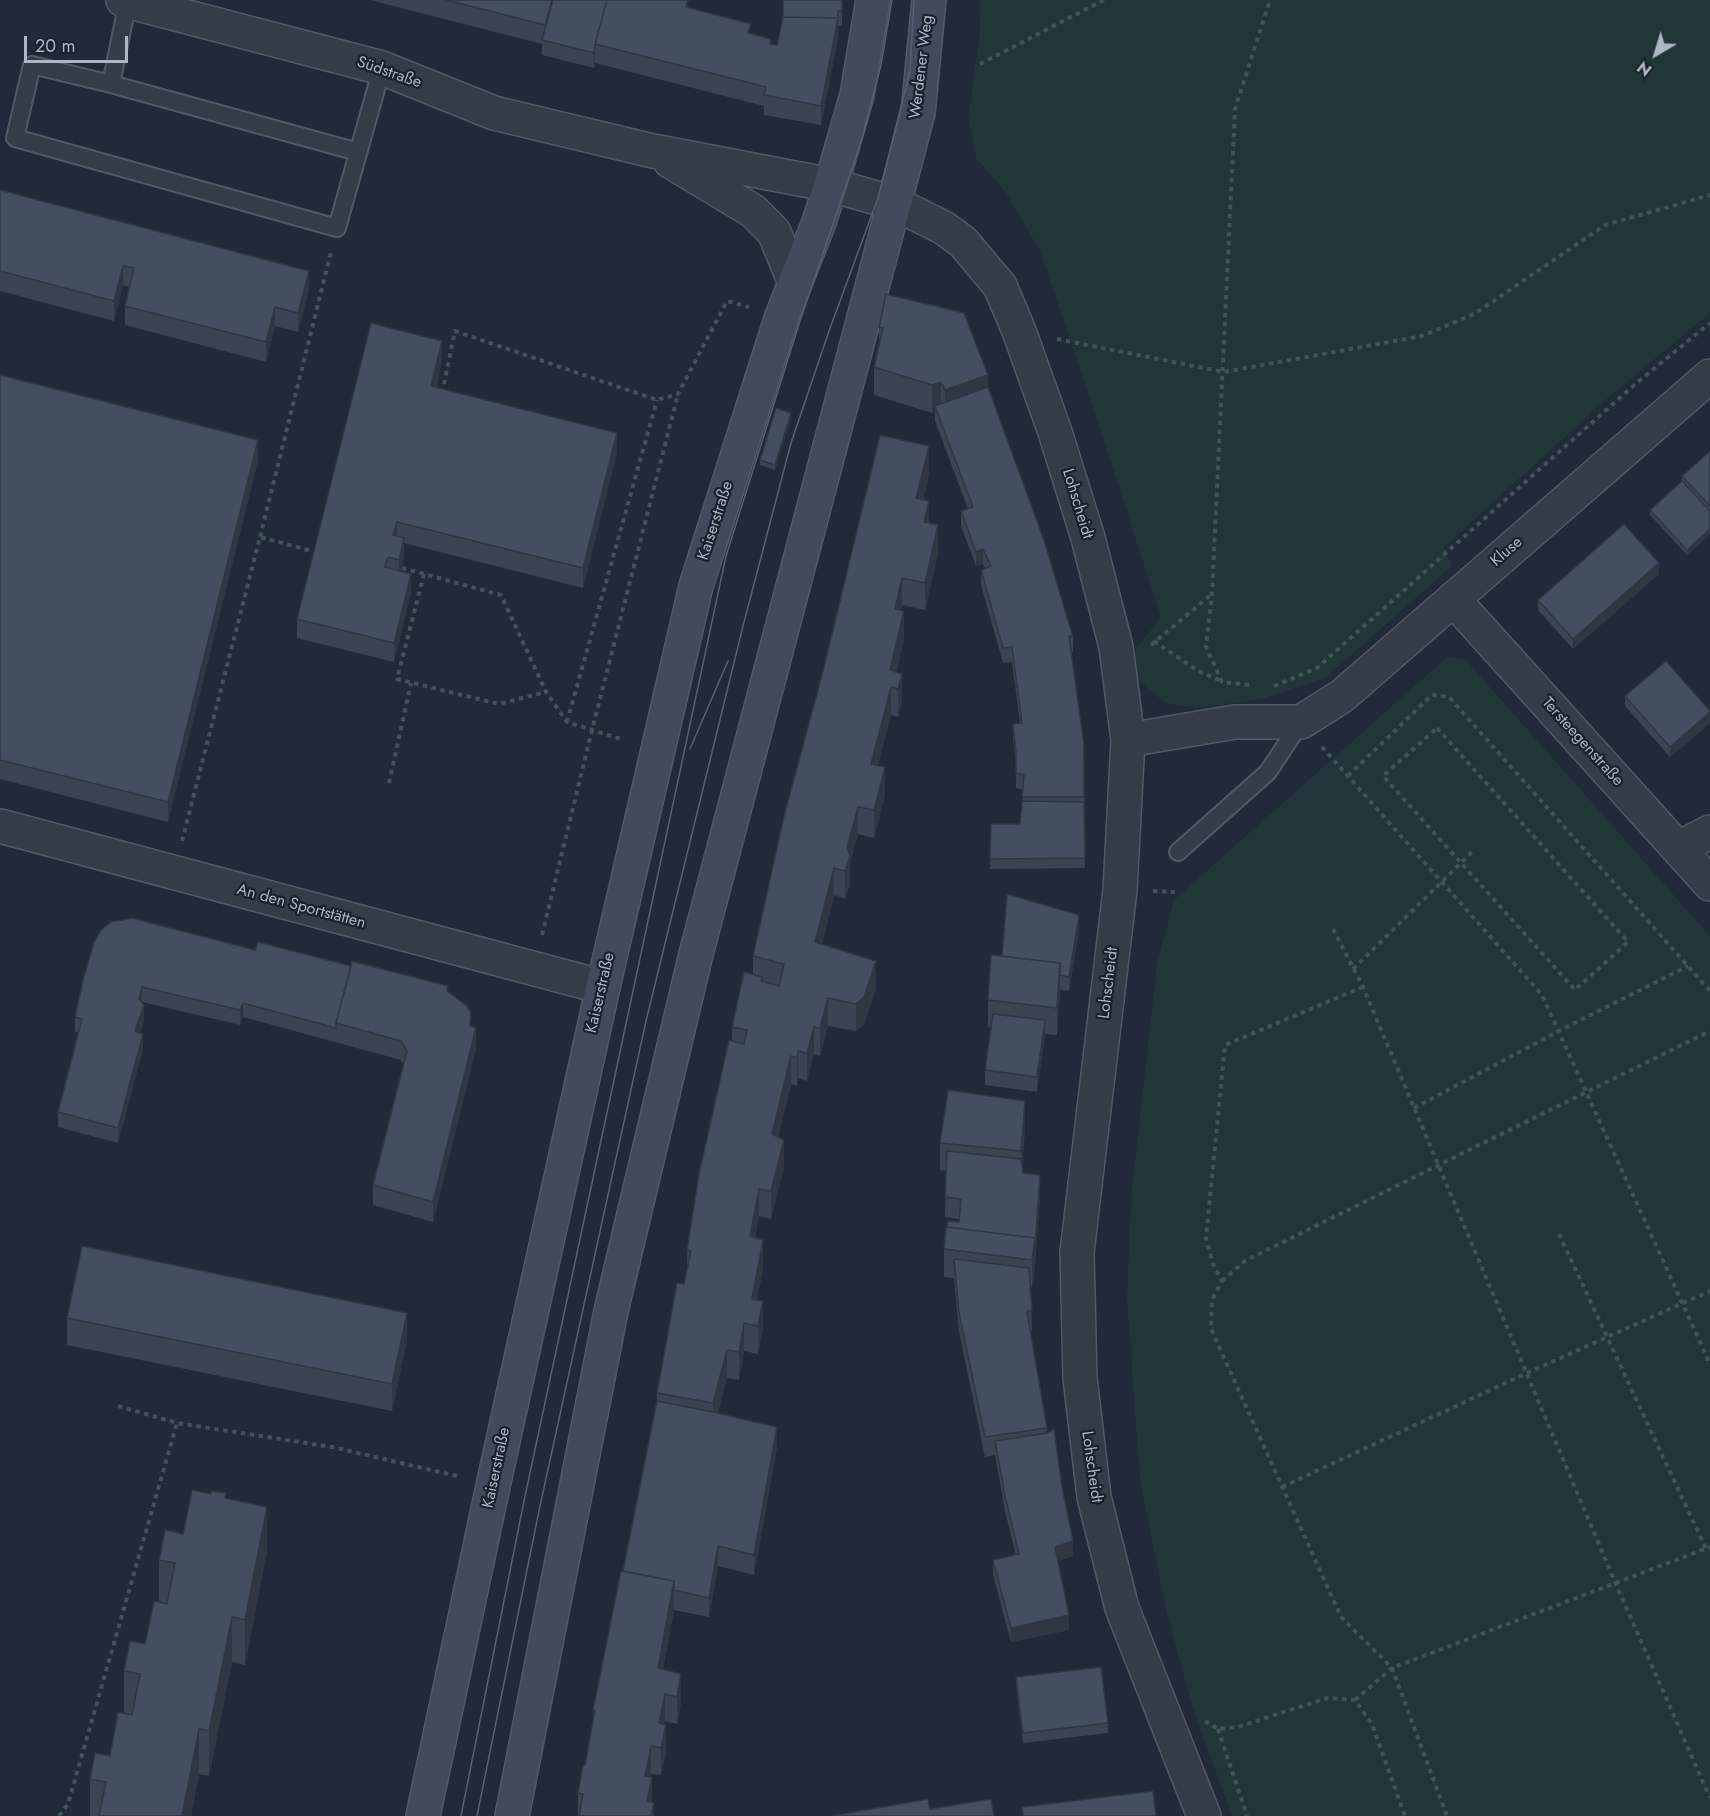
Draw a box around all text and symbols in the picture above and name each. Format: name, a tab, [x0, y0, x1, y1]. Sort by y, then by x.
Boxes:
street label: Werdener Weg	[906, 14, 938, 120]
scale bar	[27, 24, 130, 62]
north arrow	[1626, 24, 1686, 84]
text: 20 m	[35, 33, 75, 59]
street label: Südstraße	[354, 53, 424, 93]
text: N	[1633, 56, 1657, 82]
street label: Lohscheidt	[1057, 467, 1097, 541]
street label: Kaiserstraße	[694, 479, 738, 563]
street label: Kluse	[1487, 533, 1527, 571]
street label: Tersteegenstraße	[1537, 694, 1627, 790]
street label: An den Sportstätten	[234, 881, 368, 933]
street label: Lohscheidt	[1095, 946, 1123, 1020]
street label: Kaiserstraße	[582, 951, 620, 1035]
street label: Kaiserstraße	[479, 1426, 515, 1510]
street label: Lohscheidt	[1076, 1430, 1106, 1504]

